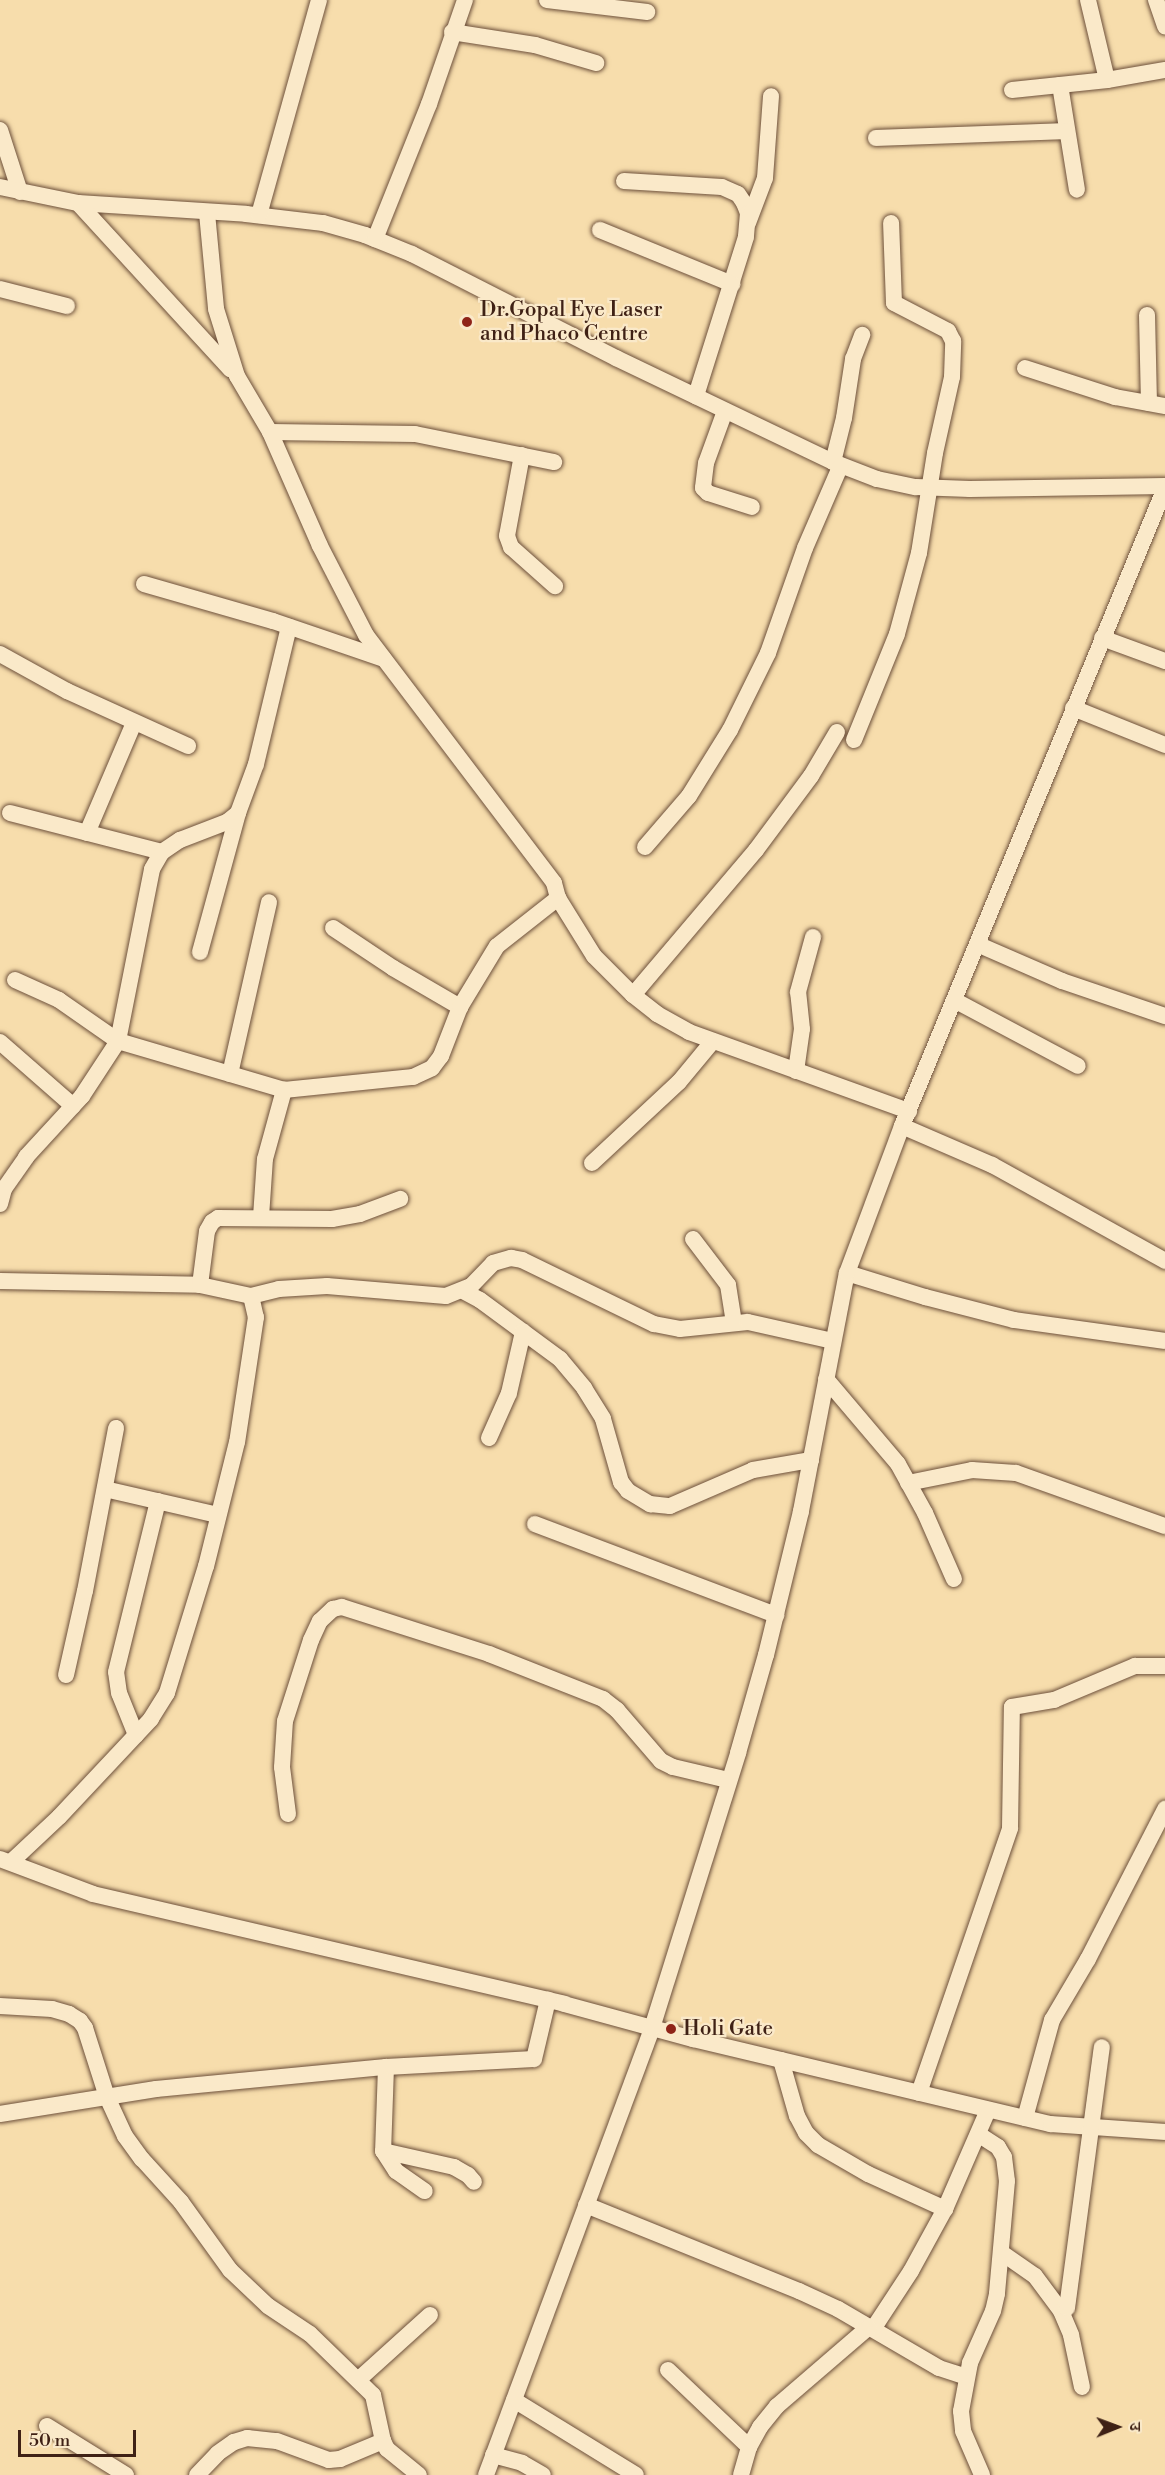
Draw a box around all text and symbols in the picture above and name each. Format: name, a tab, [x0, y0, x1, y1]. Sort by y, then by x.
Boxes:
place label: Dr.Gopal Eye Laser and Phaco Centre	[480, 297, 663, 347]
marker: Dr.Gopal Eye Laser and Phaco Centre	[458, 313, 476, 331]
place label: Holi Gate	[683, 2016, 773, 2042]
marker: Holi Gate	[664, 2022, 678, 2036]
north arrow	[1087, 2397, 1147, 2457]
scale bar	[21, 2418, 140, 2456]
text: उ	[1125, 2422, 1145, 2431]
text: 50 m	[29, 2429, 70, 2452]

